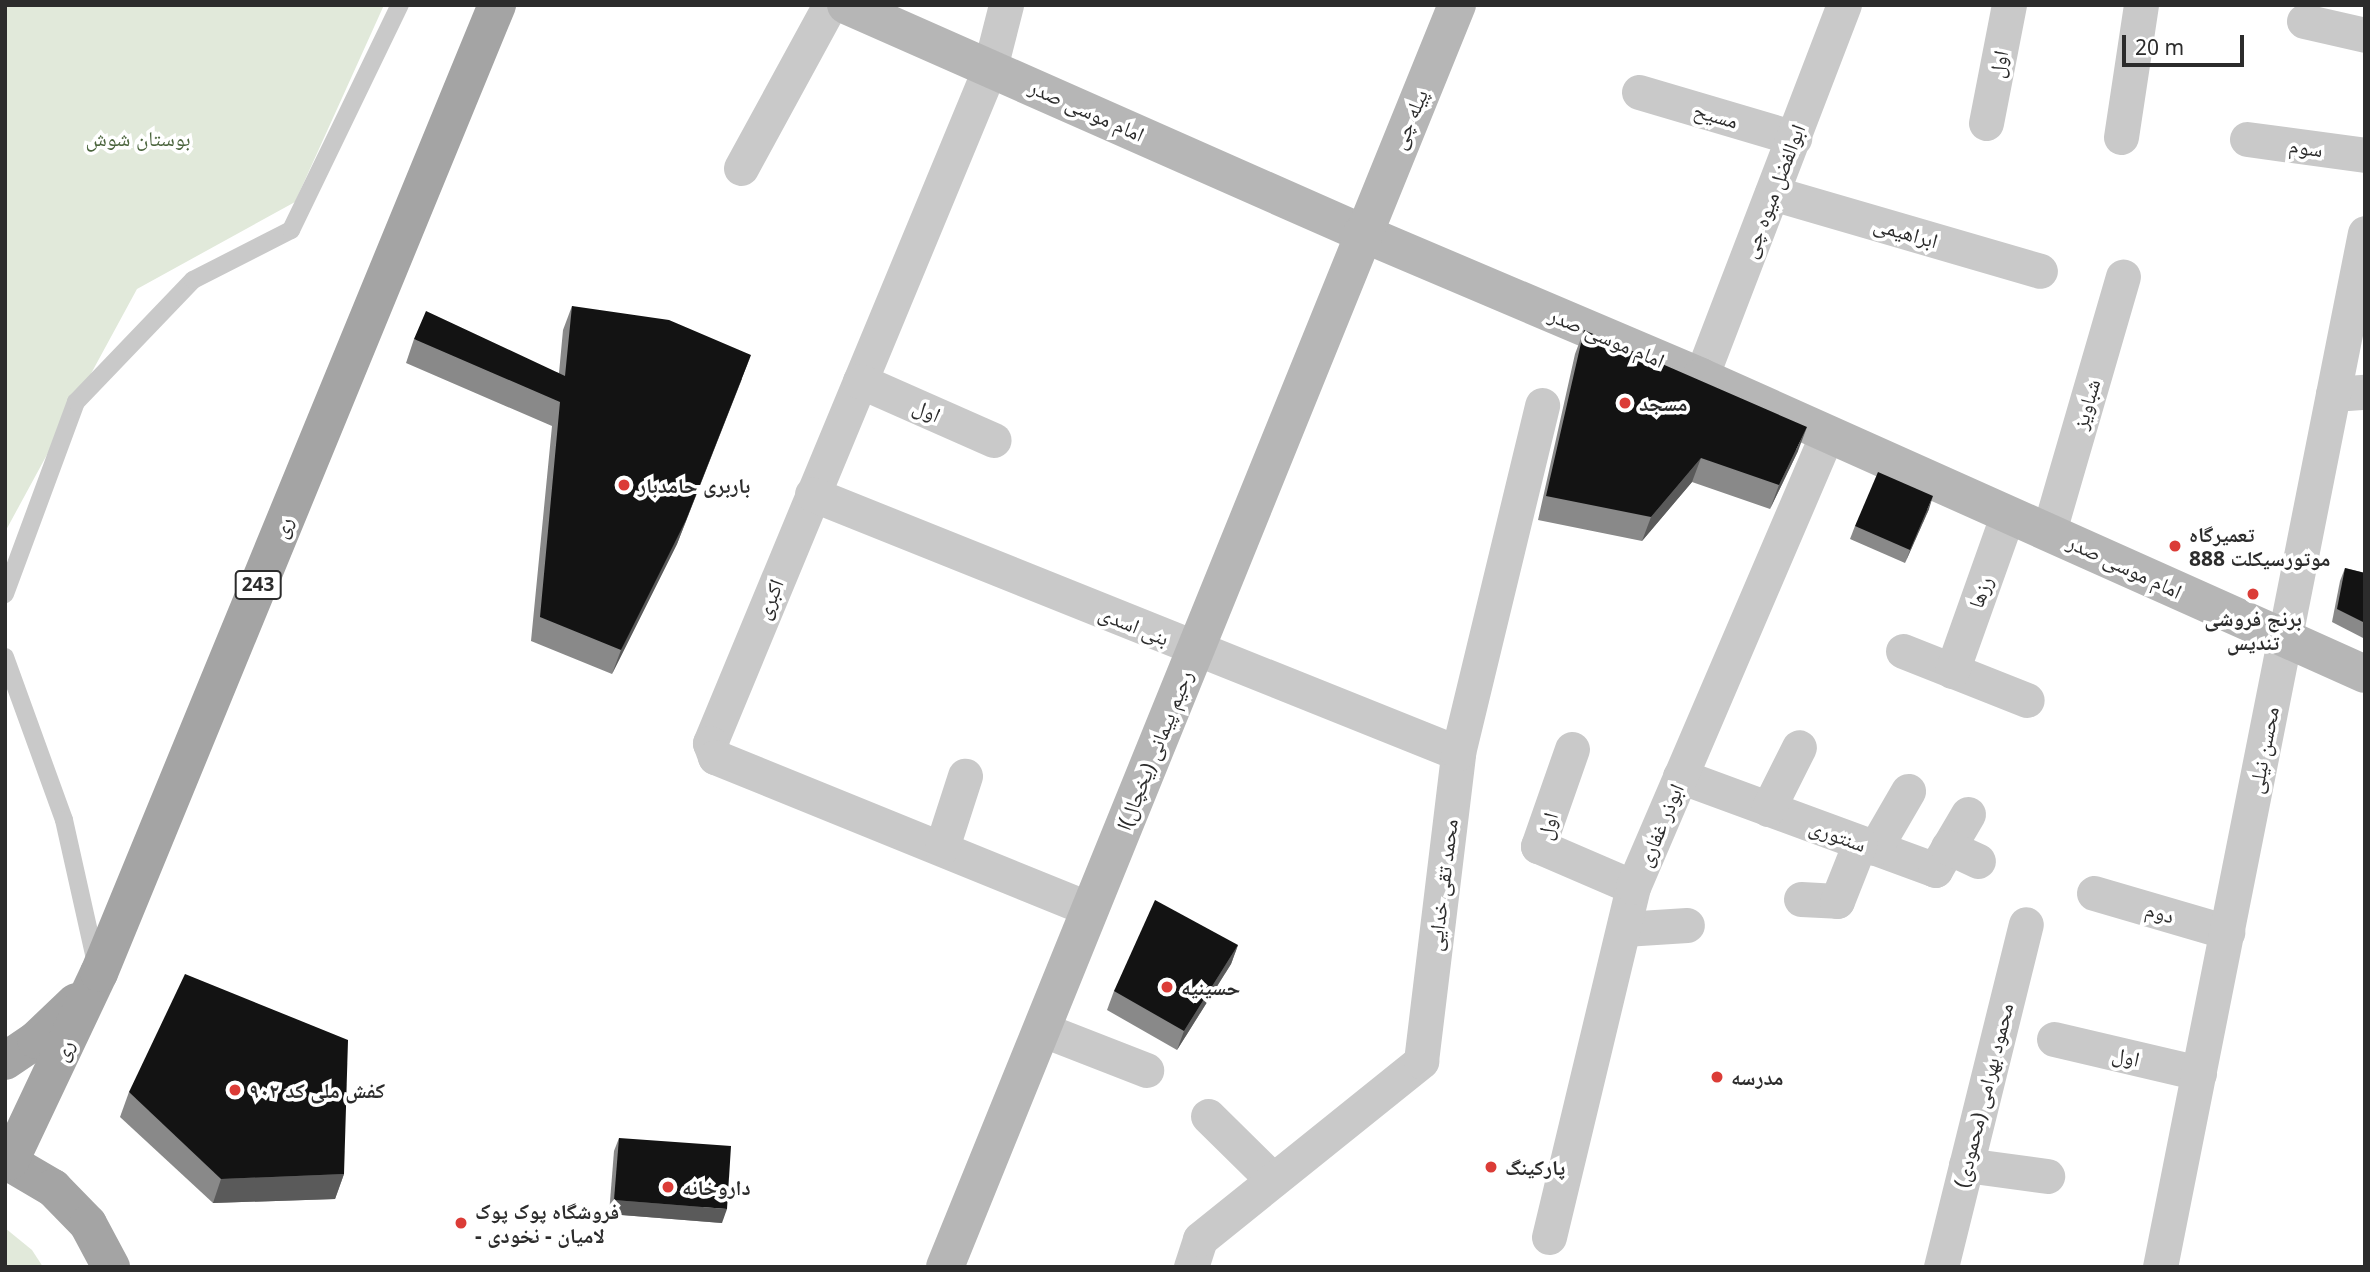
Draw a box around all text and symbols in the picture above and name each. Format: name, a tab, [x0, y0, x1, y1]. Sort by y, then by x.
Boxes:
scale bar	[2125, 21, 2248, 65]
text: 20 m	[2135, 33, 2184, 61]
street label: اول	[1983, 48, 2013, 80]
street label: امام موسی صدر	[1026, 73, 1148, 147]
street label: پیله چی	[1385, 85, 1433, 153]
street label: مسیح	[1691, 97, 1741, 133]
street label: ابوالفضل میوه چی	[1736, 121, 1810, 261]
park label: بوستان شوش	[86, 125, 190, 151]
street label: سوم	[2287, 132, 2325, 162]
street label: ابراهیمی	[1871, 211, 1941, 253]
street label: امام موسی صدر	[1545, 301, 1669, 373]
street label: شباویز	[2067, 376, 2105, 432]
place label: مسجد	[1639, 390, 1688, 416]
street label: اول	[909, 393, 945, 427]
marker: مسجد	[1617, 395, 1633, 411]
place label: باربری حامدبار	[638, 472, 750, 498]
marker: باربری حامدبار	[616, 477, 632, 493]
street label: ری	[266, 513, 298, 541]
place label: تعمیرگاه موتورسیکلت 888	[2189, 521, 2330, 571]
street label: امام موسی صدر	[2064, 529, 2186, 603]
marker: تعمیرگاه موتورسیکلت 888	[2167, 538, 2183, 554]
road number: 243	[233, 570, 282, 600]
street label: رزها	[1963, 573, 1997, 611]
street label: اکبری	[750, 575, 788, 623]
marker: برنج فروشی تندیس	[2245, 586, 2261, 602]
street label: بنی اسدی	[1095, 600, 1173, 650]
place label: برنج فروشی تندیس	[2204, 605, 2302, 655]
street label: رحیم پیمانی (یخچال)ا	[1110, 666, 1198, 834]
street label: محسن نیلی	[2242, 704, 2284, 796]
street label: ابوذر غفاری	[1631, 780, 1689, 870]
street label: اول	[1531, 810, 1563, 842]
street label: سنتوری	[1806, 813, 1870, 857]
street label: محمد تقی خدایی	[1421, 818, 1463, 952]
street label: دوم	[2143, 896, 2177, 928]
place label: حسینیه	[1181, 974, 1240, 1000]
marker: حسینیه	[1159, 979, 1175, 995]
street label: محمود بهرامی (محمودی)	[1948, 1000, 2018, 1190]
street label: ری	[47, 1035, 79, 1065]
street label: اول	[2110, 1041, 2142, 1071]
place label: مدرسه	[1731, 1064, 1784, 1090]
marker: مدرسه	[1709, 1069, 1725, 1085]
place label: کفش ملی کد ۹۰۲	[249, 1077, 385, 1103]
marker: کفش ملی کد ۹۰۲	[227, 1082, 243, 1098]
place label: پارکینگ	[1505, 1154, 1565, 1180]
marker: پارکینگ	[1483, 1159, 1499, 1175]
place label: داروخانه	[682, 1174, 751, 1200]
marker: داروخانه	[660, 1179, 676, 1195]
place label: فروشگاه پوک پوک - لاميان - نخودی	[475, 1198, 619, 1248]
marker: فروشگاه پوک پوک - لاميان - نخودی	[453, 1215, 469, 1231]

